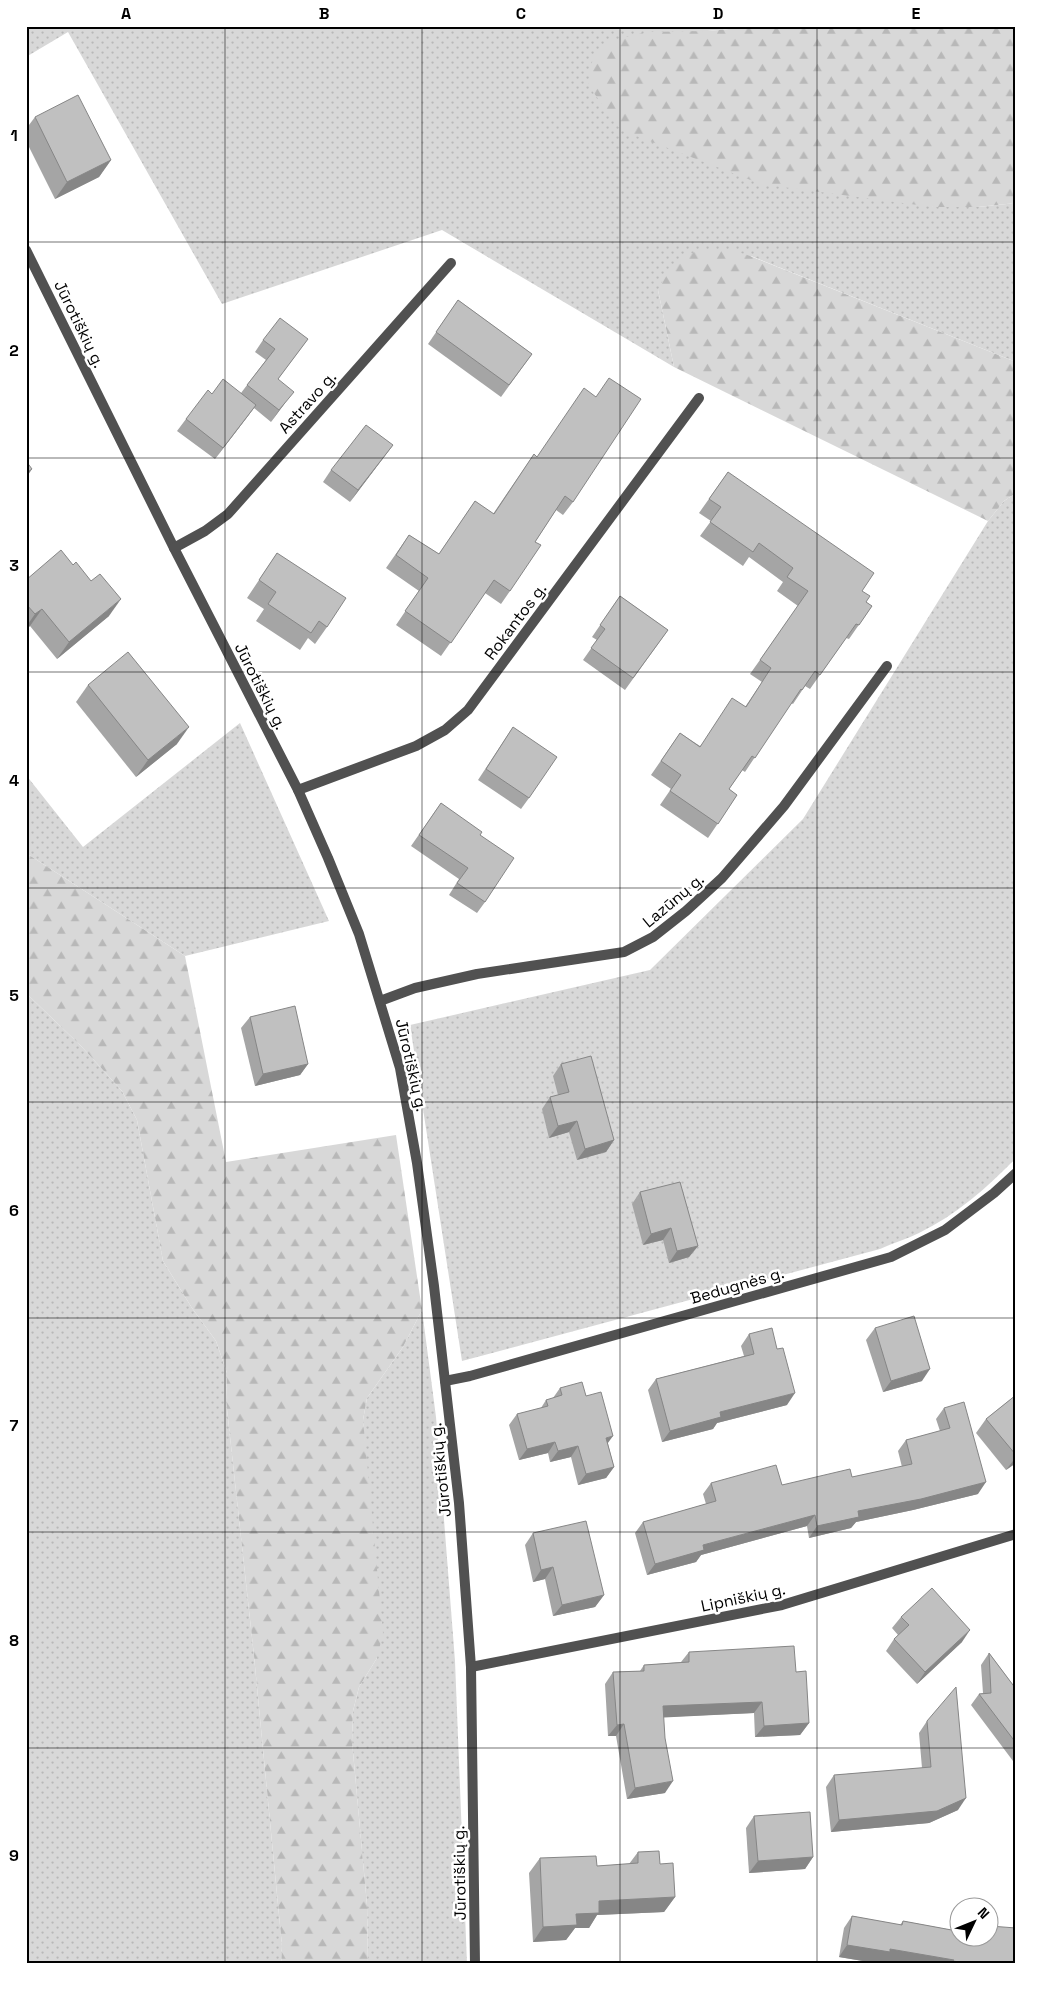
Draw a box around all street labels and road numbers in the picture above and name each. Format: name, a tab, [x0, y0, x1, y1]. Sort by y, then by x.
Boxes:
street label: Jūrotiškių g.	[49, 277, 110, 371]
street label: Astravo g.	[274, 367, 341, 438]
street label: Rokantos g.	[480, 579, 551, 664]
street label: Jūrotiškių g.	[230, 639, 291, 733]
street label: Lazūnų g.	[638, 869, 708, 932]
street label: Jūrotiškių g.	[391, 1017, 432, 1114]
street label: Bedugnės g.	[688, 1262, 786, 1309]
street label: Jūrotiškių g.	[425, 1422, 456, 1518]
street label: Lipniškių g.	[699, 1578, 787, 1617]
street label: Jūrotiškių g.	[448, 1825, 471, 1921]

